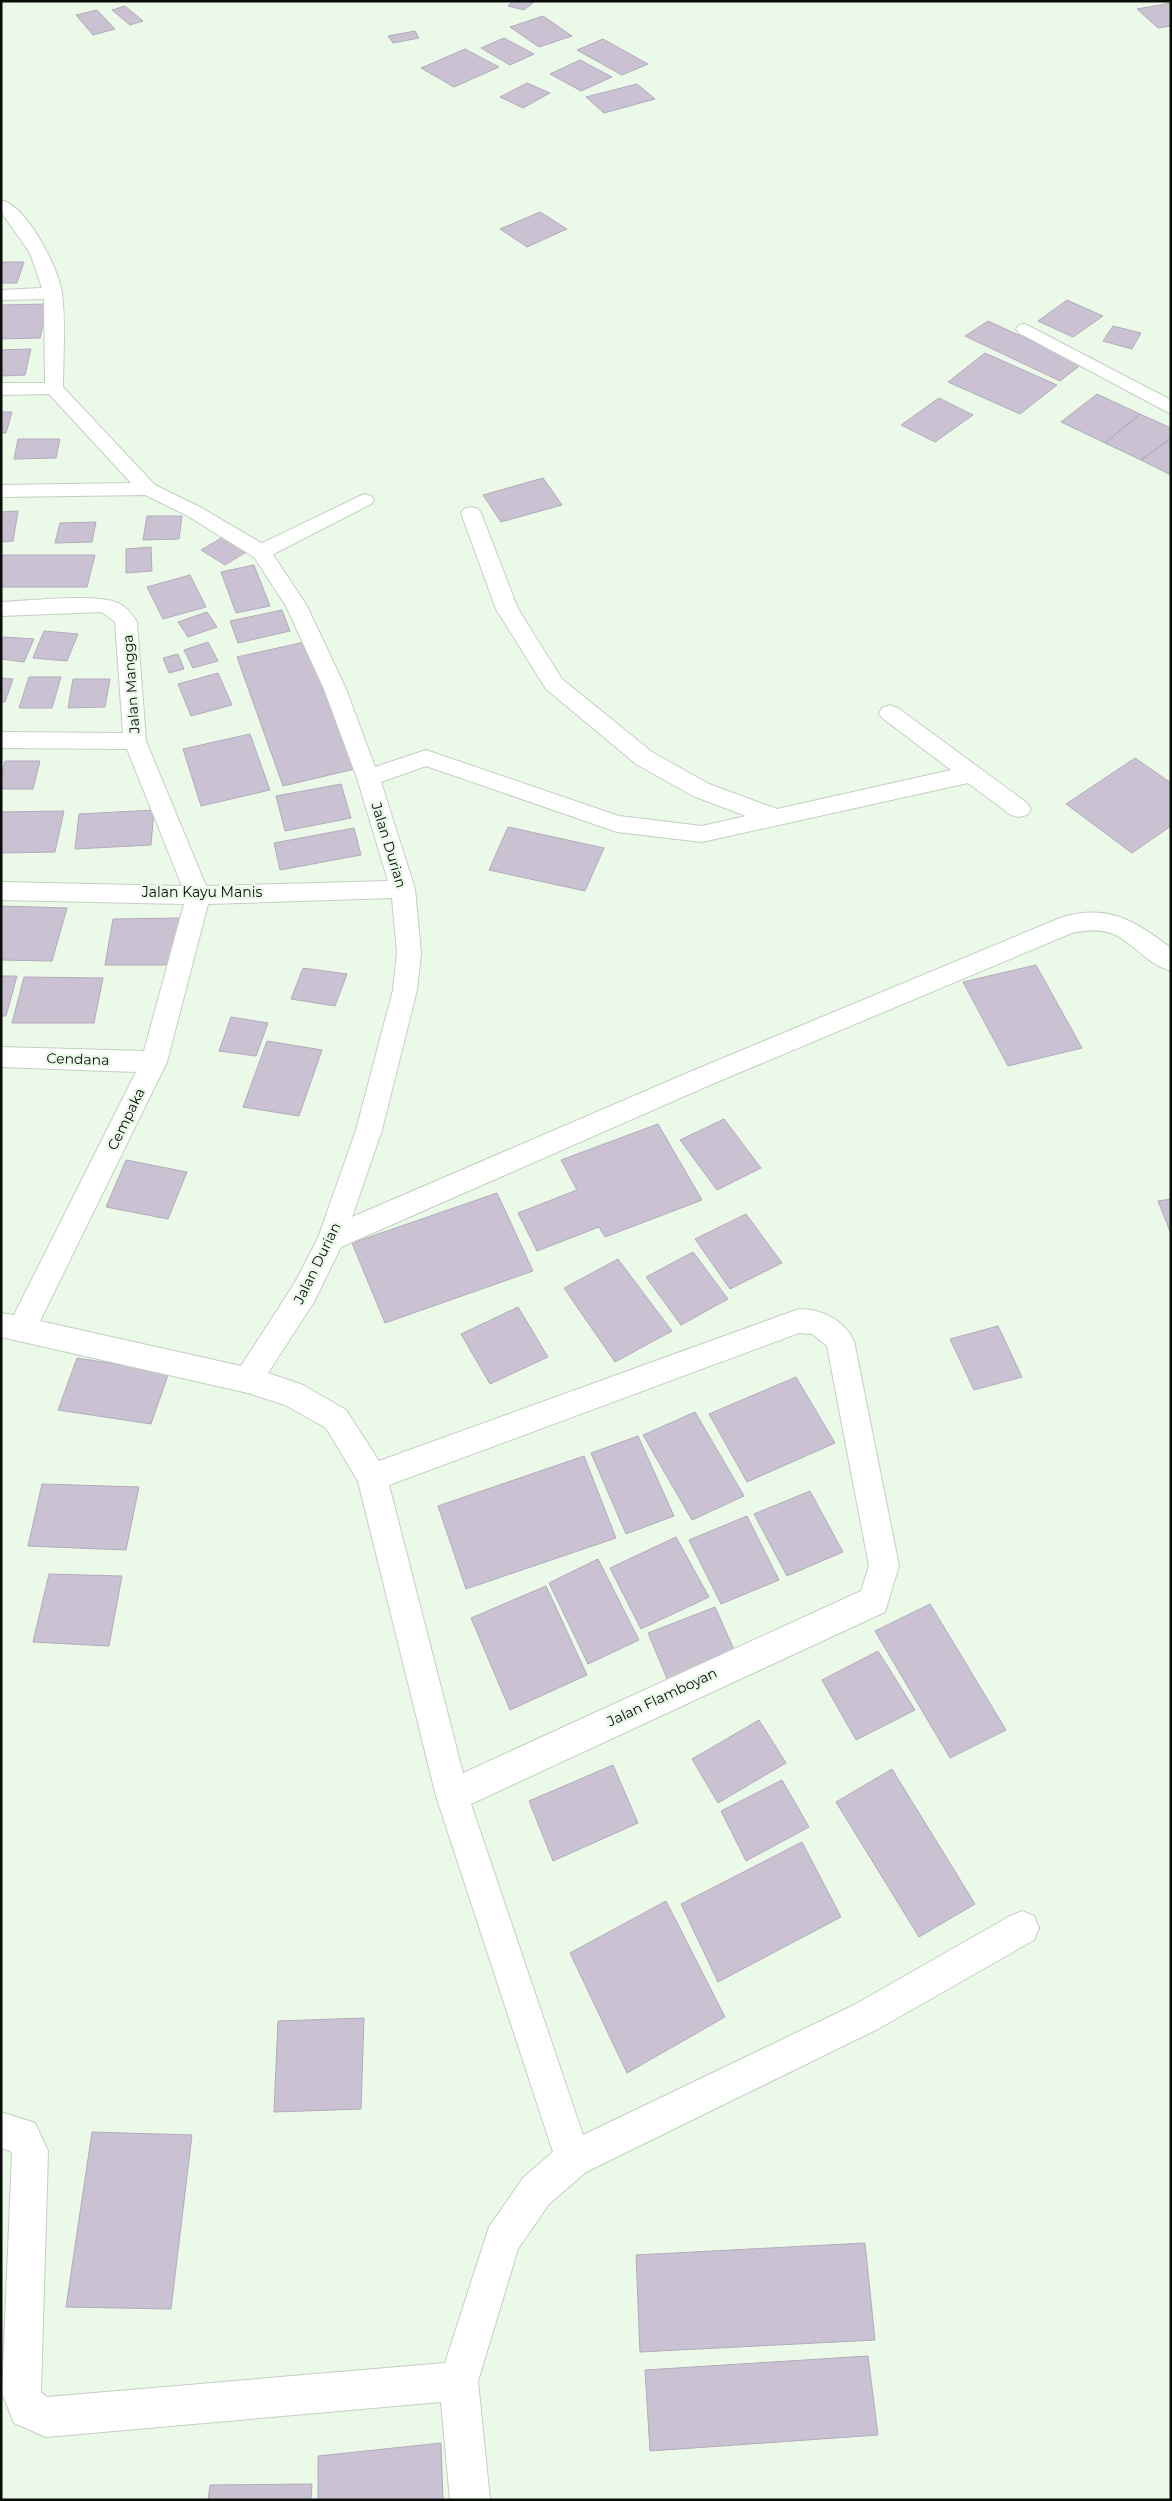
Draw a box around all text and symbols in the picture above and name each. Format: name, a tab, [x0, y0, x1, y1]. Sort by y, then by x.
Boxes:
street label: Jalan Mangga	[119, 634, 143, 735]
street label: Jalan Durian	[367, 799, 411, 890]
street label: Jalan Kayu Manis	[141, 883, 262, 901]
street label: Cendana	[46, 1049, 110, 1069]
street label: Cempaka	[103, 1085, 149, 1153]
street label: Jalan Durian	[289, 1219, 344, 1308]
street label: Jalan Flamboyan	[603, 1664, 720, 1731]

